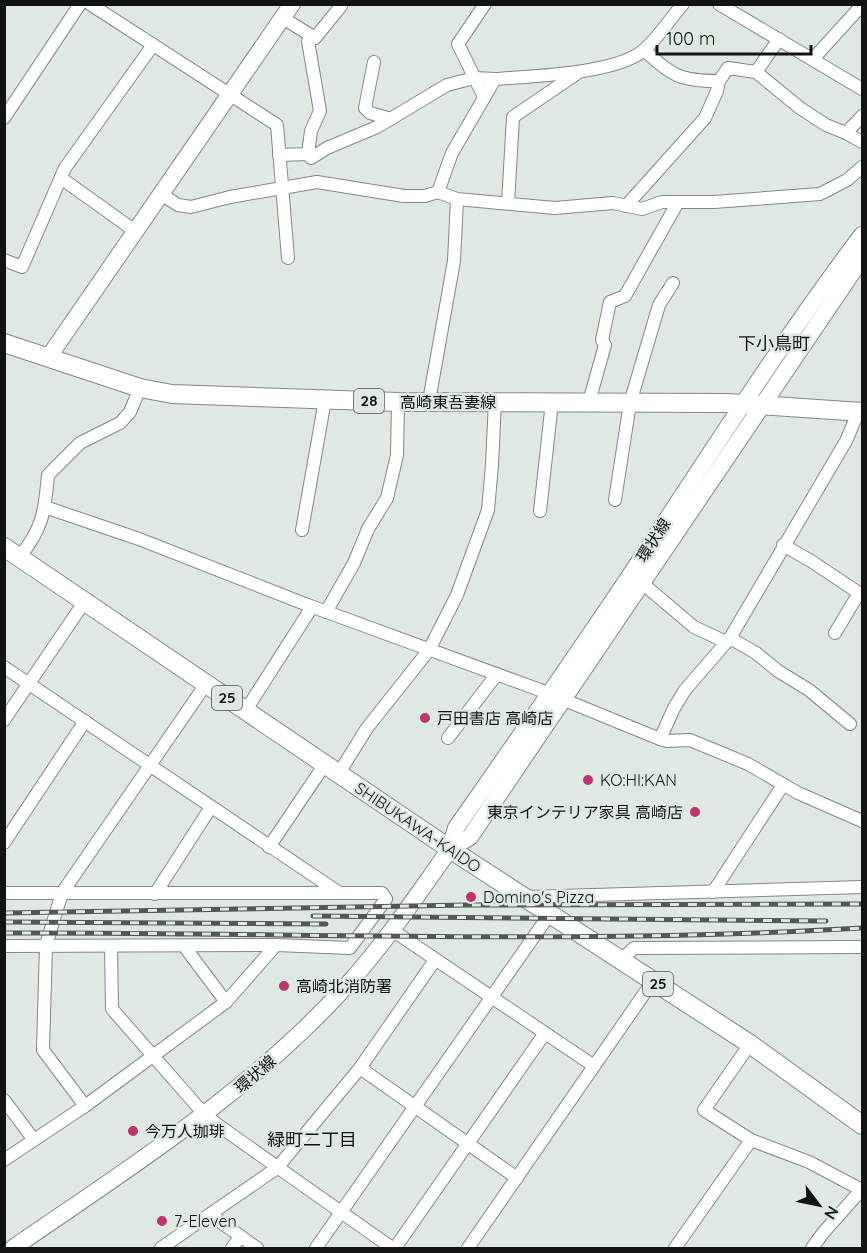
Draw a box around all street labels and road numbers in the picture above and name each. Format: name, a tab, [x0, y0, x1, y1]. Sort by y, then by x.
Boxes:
road number: 28	[354, 389, 384, 413]
street label: 高崎東吾妻線	[400, 392, 496, 412]
street label: 環状線	[632, 514, 674, 566]
road number: 25	[212, 686, 242, 710]
street label: SHIBUKAWA-KAIDO	[351, 777, 485, 877]
road number: 25	[643, 972, 673, 996]
street label: 環状線	[230, 1051, 280, 1097]

